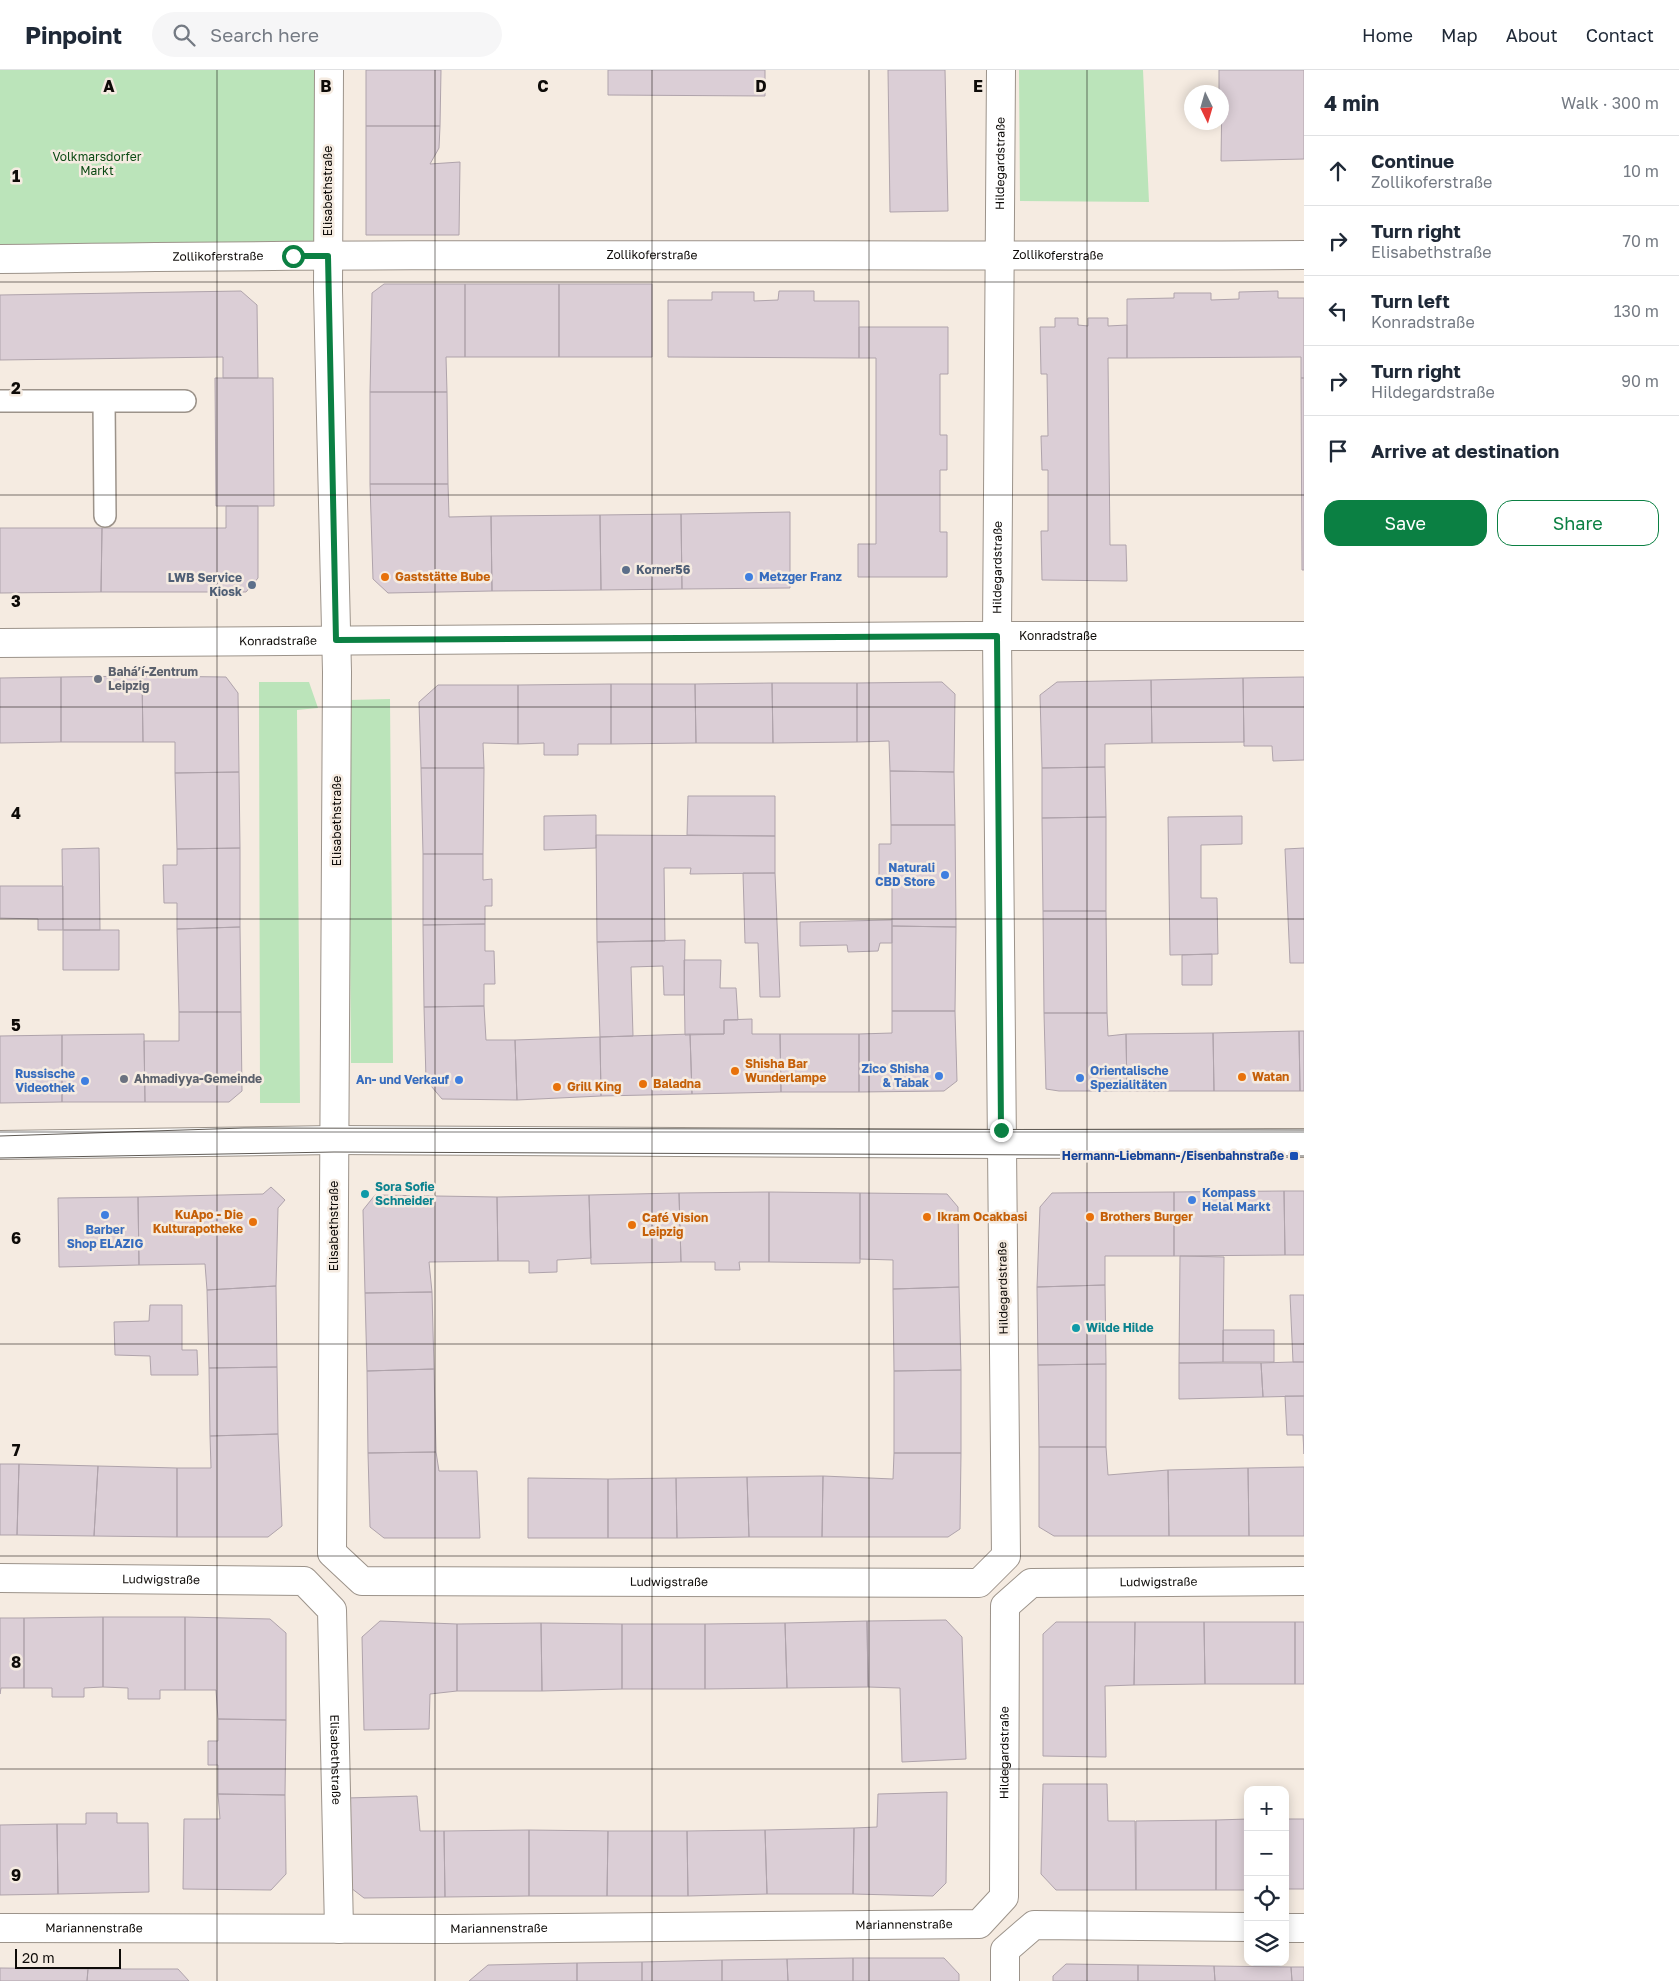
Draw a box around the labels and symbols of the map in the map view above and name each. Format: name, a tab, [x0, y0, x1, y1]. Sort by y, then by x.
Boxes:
text: A	[103, 76, 115, 96]
text: B	[320, 76, 332, 96]
text: C	[537, 76, 549, 96]
text: D	[755, 76, 767, 96]
text: E	[973, 76, 983, 96]
north arrow	[1184, 85, 1229, 130]
street label: Hildegardstraße	[992, 117, 1008, 210]
street label: Elisabethstraße	[320, 146, 335, 236]
park label: Volkmarsdorfer Markt	[53, 149, 142, 178]
text: 1	[12, 166, 20, 186]
route start	[282, 245, 305, 268]
street label: Zollikoferstraße	[606, 247, 698, 262]
street label: Zollikoferstraße	[1012, 247, 1104, 263]
street label: Zollikoferstraße	[172, 248, 264, 264]
text: 2	[11, 378, 21, 398]
street label: Hildegardstraße	[989, 521, 1005, 614]
place label: Korner56	[636, 562, 691, 577]
marker: Korner56	[620, 564, 632, 576]
place label: Gaststätte Bube	[395, 569, 490, 584]
place label: Metzger Franz	[759, 569, 842, 584]
place label: LWB Service Kiosk	[168, 570, 242, 599]
marker: Gaststätte Bube	[379, 571, 391, 583]
marker: Metzger Franz	[743, 571, 755, 583]
marker: LWB Service Kiosk	[246, 579, 258, 591]
text: 3	[11, 591, 21, 611]
street label: Konradstraße	[1019, 628, 1097, 643]
street label: Konradstraße	[239, 633, 317, 648]
place label: Bahá’í-Zentrum Leipzig	[108, 664, 198, 693]
marker: Bahá’í-Zentrum Leipzig	[92, 673, 104, 685]
street label: Elisabethstraße	[329, 776, 344, 866]
text: 4	[11, 803, 21, 823]
place label: Naturali CBD Store	[875, 860, 935, 889]
marker: Naturali CBD Store	[939, 869, 951, 881]
text: 5	[11, 1015, 21, 1035]
place label: Shisha Bar Wunderlampe	[745, 1056, 826, 1085]
place label: Zico Shisha & Tabak	[862, 1061, 929, 1090]
place label: Orientalische Spezialitäten	[1090, 1063, 1169, 1092]
marker: Shisha Bar Wunderlampe	[729, 1065, 741, 1077]
place label: Russische Videothek	[15, 1066, 75, 1095]
place label: Watan	[1252, 1069, 1289, 1084]
marker: Zico Shisha & Tabak	[933, 1070, 945, 1082]
place label: Ahmadiyya-Gemeinde	[134, 1071, 262, 1086]
marker: Watan	[1236, 1071, 1248, 1083]
place label: An- und Verkauf	[356, 1072, 450, 1087]
marker: Orientalische Spezialitäten	[1074, 1072, 1086, 1084]
marker: Ahmadiyya-Gemeinde	[118, 1073, 130, 1085]
marker: An- und Verkauf	[453, 1074, 465, 1086]
marker: Russische Videothek	[79, 1075, 91, 1087]
place label: Baladna	[653, 1076, 701, 1091]
marker: Baladna	[637, 1078, 649, 1090]
place label: Grill King	[567, 1079, 621, 1094]
marker: Grill King	[551, 1081, 563, 1093]
route end	[990, 1119, 1013, 1142]
place label: Hermann-Liebmann-/Eisenbahnstraße	[1062, 1148, 1284, 1163]
marker: Hermann-Liebmann-/Eisenbahnstraße	[1288, 1150, 1300, 1162]
place label: Sora Sofie Schneider	[375, 1179, 435, 1208]
street label: Elisabethstraße	[326, 1181, 341, 1271]
place label: Kompass Helal Markt	[1202, 1185, 1271, 1214]
marker: Sora Sofie Schneider	[359, 1188, 371, 1200]
marker: Kompass Helal Markt	[1186, 1194, 1198, 1206]
place label: KuApo - Die Kulturapotheke	[153, 1207, 243, 1236]
marker: Barber Shop ELAZIG	[99, 1209, 111, 1221]
place label: Ikram Ocakbasi	[937, 1209, 1027, 1224]
place label: Brothers Burger	[1100, 1209, 1193, 1224]
place label: Café Vision Leipzig	[642, 1210, 708, 1239]
marker: Ikram Ocakbasi	[921, 1211, 933, 1223]
marker: Brothers Burger	[1084, 1211, 1096, 1223]
marker: KuApo - Die Kulturapotheke	[247, 1216, 259, 1228]
marker: Café Vision Leipzig	[626, 1219, 638, 1231]
place label: Barber Shop ELAZIG	[67, 1222, 143, 1251]
text: 6	[11, 1228, 21, 1248]
street label: Hildegardstraße	[994, 1241, 1011, 1335]
place label: Wilde Hilde	[1086, 1320, 1154, 1335]
marker: Wilde Hilde	[1070, 1322, 1082, 1334]
text: 7	[12, 1440, 21, 1460]
street label: Ludwigstraße	[122, 1571, 200, 1587]
street label: Ludwigstraße	[630, 1574, 708, 1589]
street label: Ludwigstraße	[1119, 1574, 1198, 1589]
text: 8	[11, 1652, 21, 1672]
street label: Hildegardstraße	[996, 1706, 1012, 1799]
street label: Elisabethstraße	[327, 1714, 344, 1805]
text: 9	[11, 1865, 21, 1885]
street label: Mariannenstraße	[855, 1916, 953, 1932]
street label: Mariannenstraße	[45, 1920, 143, 1935]
street label: Mariannenstraße	[450, 1920, 548, 1936]
scale bar	[15, 1946, 121, 1969]

